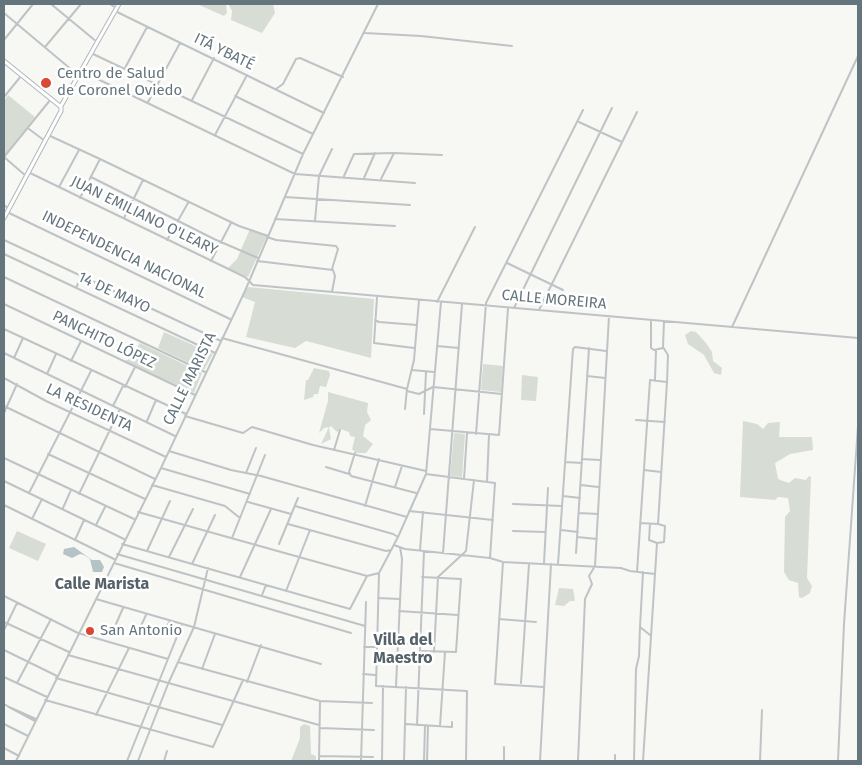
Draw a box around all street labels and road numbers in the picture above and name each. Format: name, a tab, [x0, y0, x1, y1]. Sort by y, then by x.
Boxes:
street label: ITÁ YBATÉ	[191, 30, 257, 74]
street label: JUAN EMILIANO O'LEARY	[68, 173, 220, 259]
street label: INDEPENDENCIA NACIONAL	[39, 207, 209, 303]
street label: 14 DE MAYO	[75, 268, 153, 318]
street label: CALLE MOREIRA	[501, 286, 607, 314]
street label: PANCHITO LÓPEZ	[49, 307, 159, 373]
street label: CALLE MARISTA	[160, 330, 220, 428]
street label: LA RESIDENTA	[43, 380, 135, 436]

